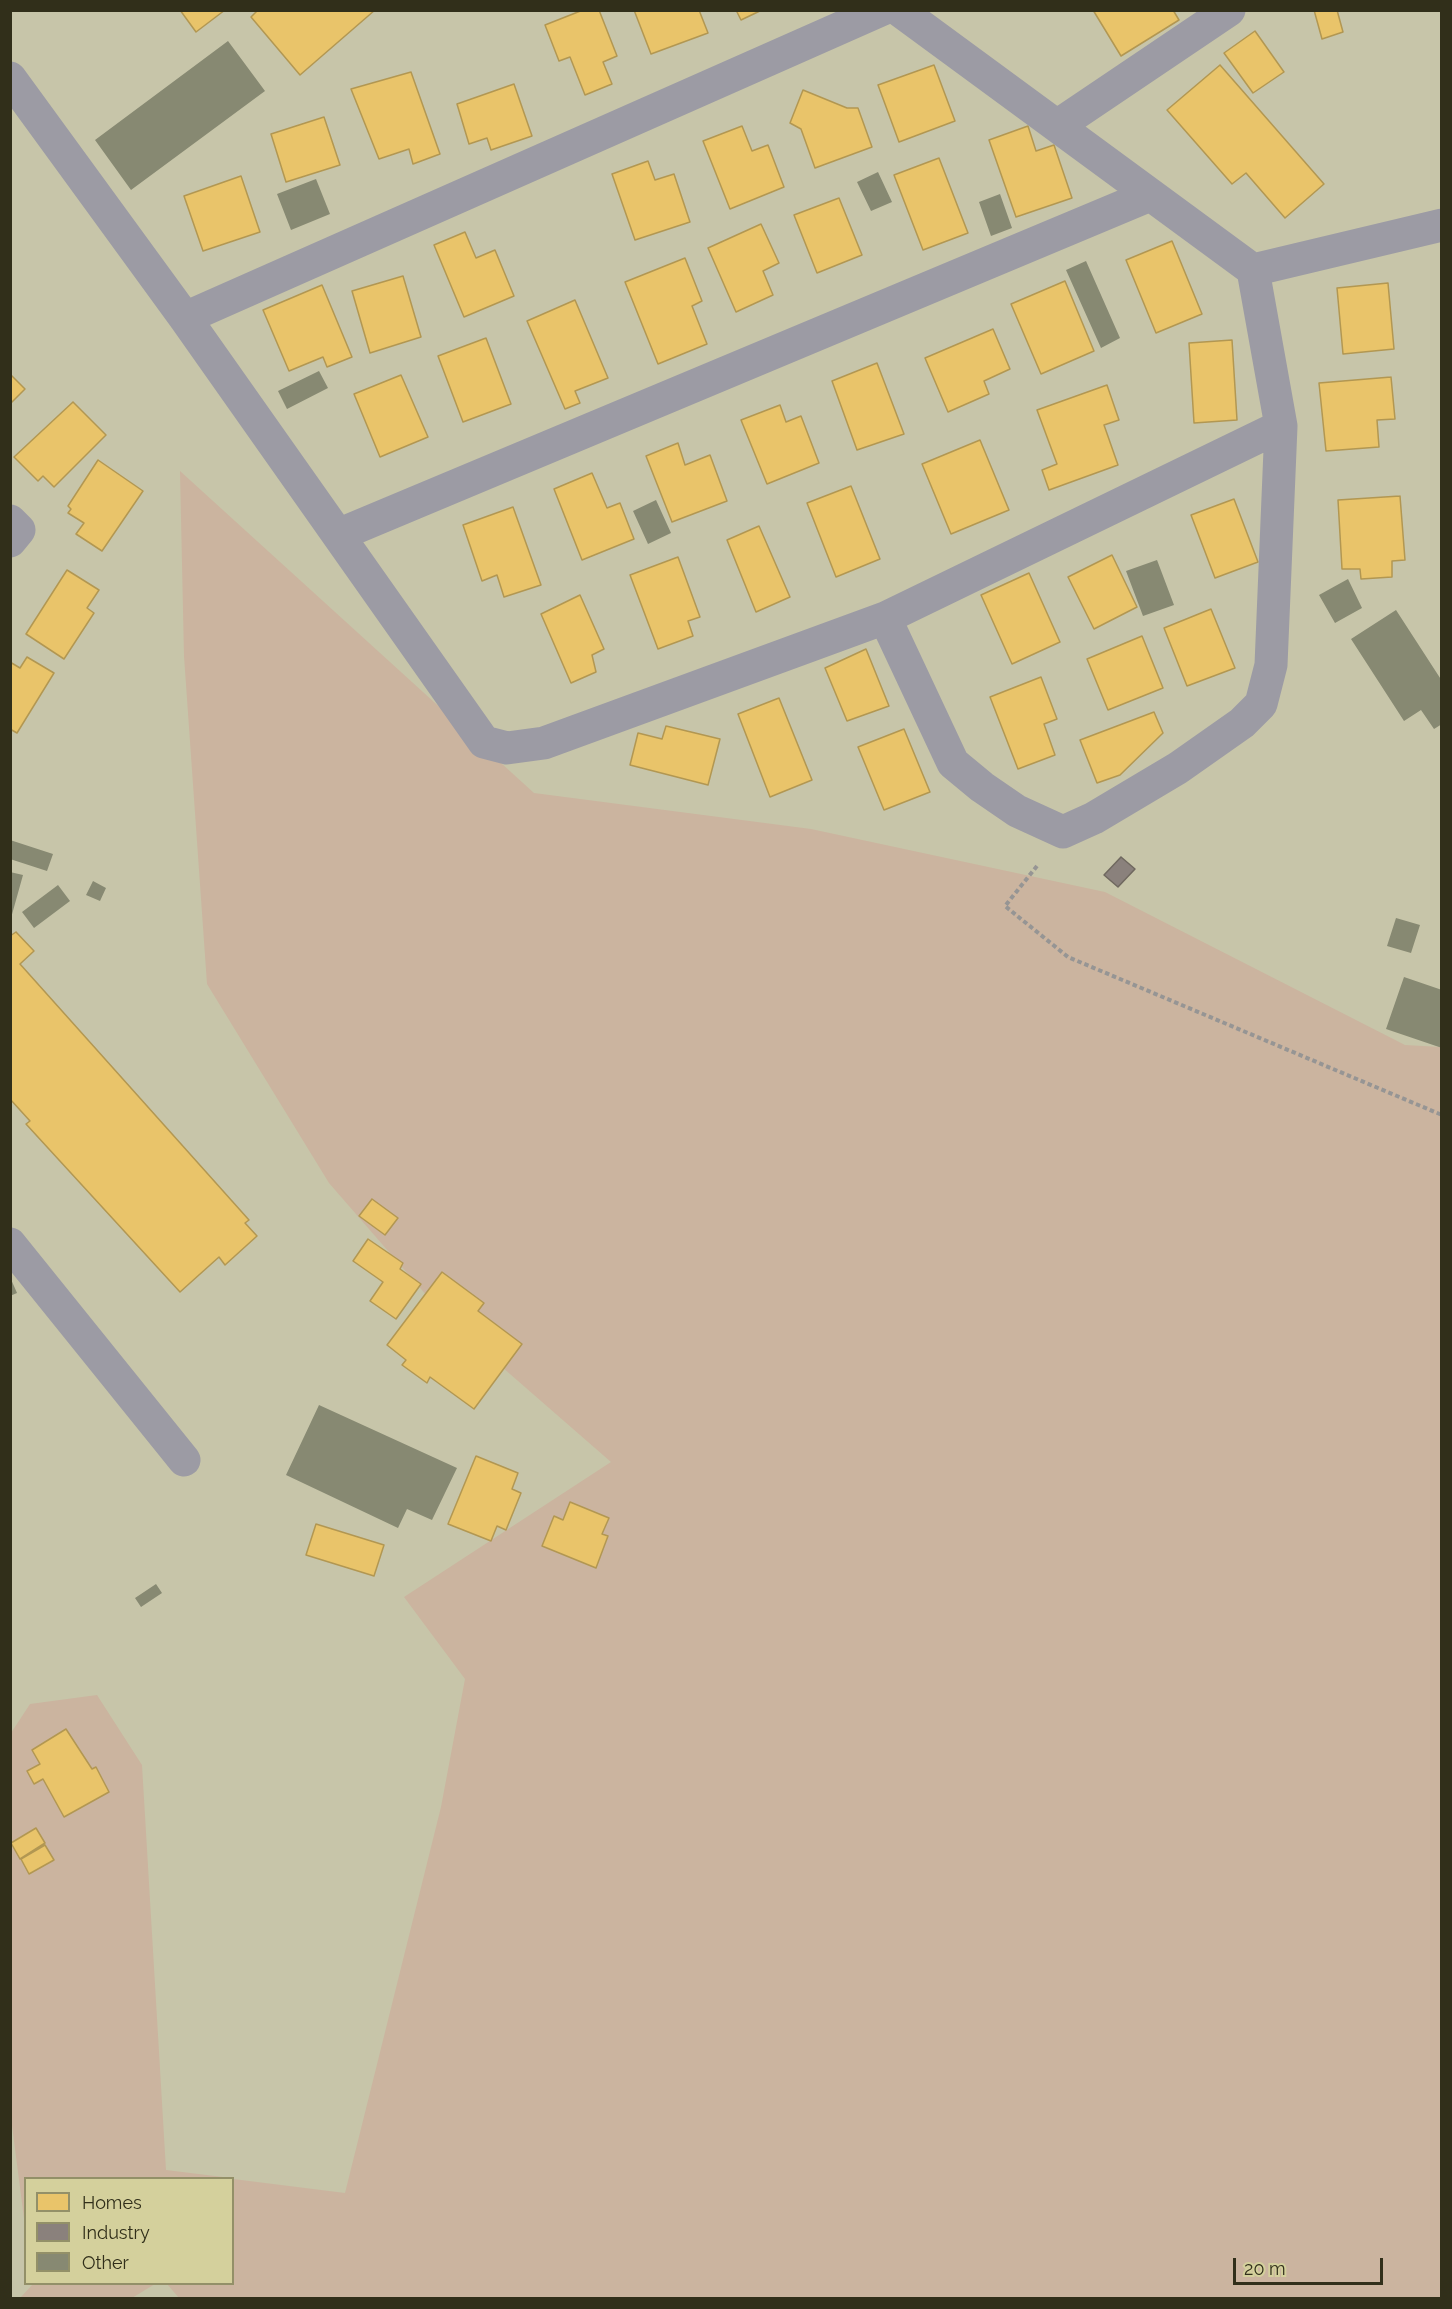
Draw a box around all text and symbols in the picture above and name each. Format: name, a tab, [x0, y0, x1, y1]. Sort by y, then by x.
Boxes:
legend	[24, 2177, 234, 2285]
text: Homes	[82, 2192, 142, 2213]
text: Industry	[82, 2222, 150, 2243]
scale bar	[1236, 2246, 1386, 2284]
text: Other	[82, 2252, 129, 2273]
text: 20 m	[1244, 2258, 1286, 2279]

